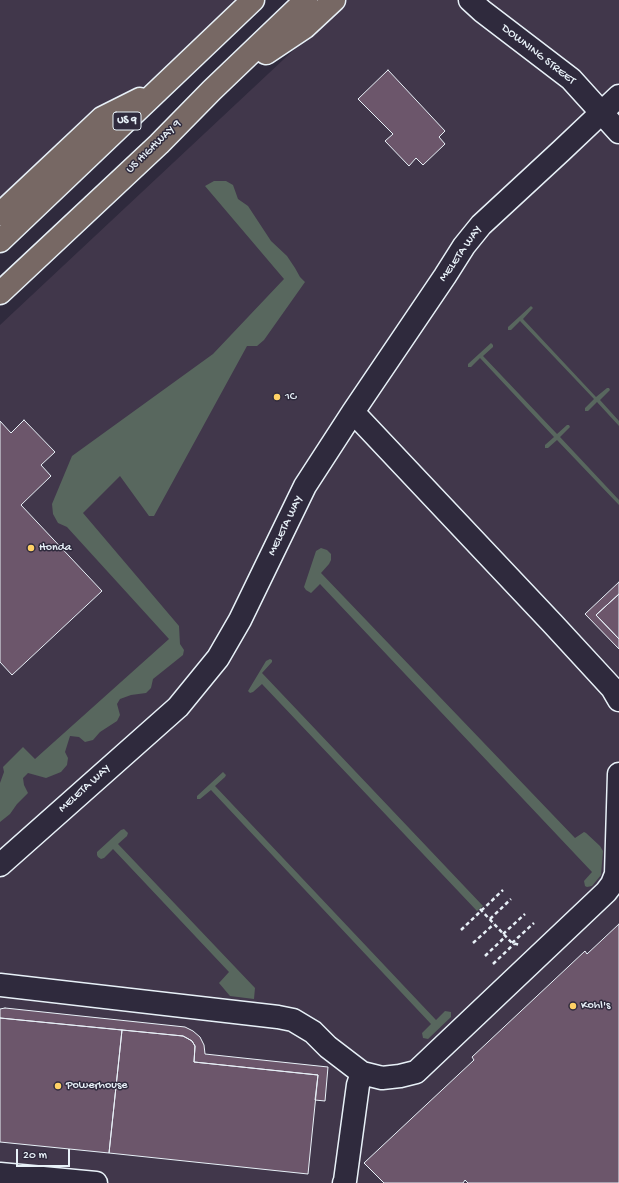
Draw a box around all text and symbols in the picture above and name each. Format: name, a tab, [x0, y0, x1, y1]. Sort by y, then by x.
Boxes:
street label: DOWNING STREET	[498, 22, 578, 88]
road number: US 9	[113, 112, 141, 130]
street label: US HIGHWAY 9	[123, 117, 185, 177]
street label: MELETA WAY	[436, 223, 486, 285]
place label: 1C	[285, 390, 296, 404]
marker: 1C	[272, 392, 282, 402]
street label: MELETA WAY	[265, 494, 307, 558]
place label: Honda	[39, 541, 71, 555]
marker: Honda	[26, 543, 36, 553]
street label: MELETA WAY	[56, 762, 114, 816]
place label: Kohl's	[581, 999, 610, 1013]
marker: Kohl's	[568, 1001, 578, 1011]
place label: Powerhouse	[66, 1079, 128, 1093]
marker: Powerhouse	[53, 1081, 63, 1091]
scale bar	[18, 1141, 72, 1167]
text: 20 m	[23, 1149, 47, 1163]

